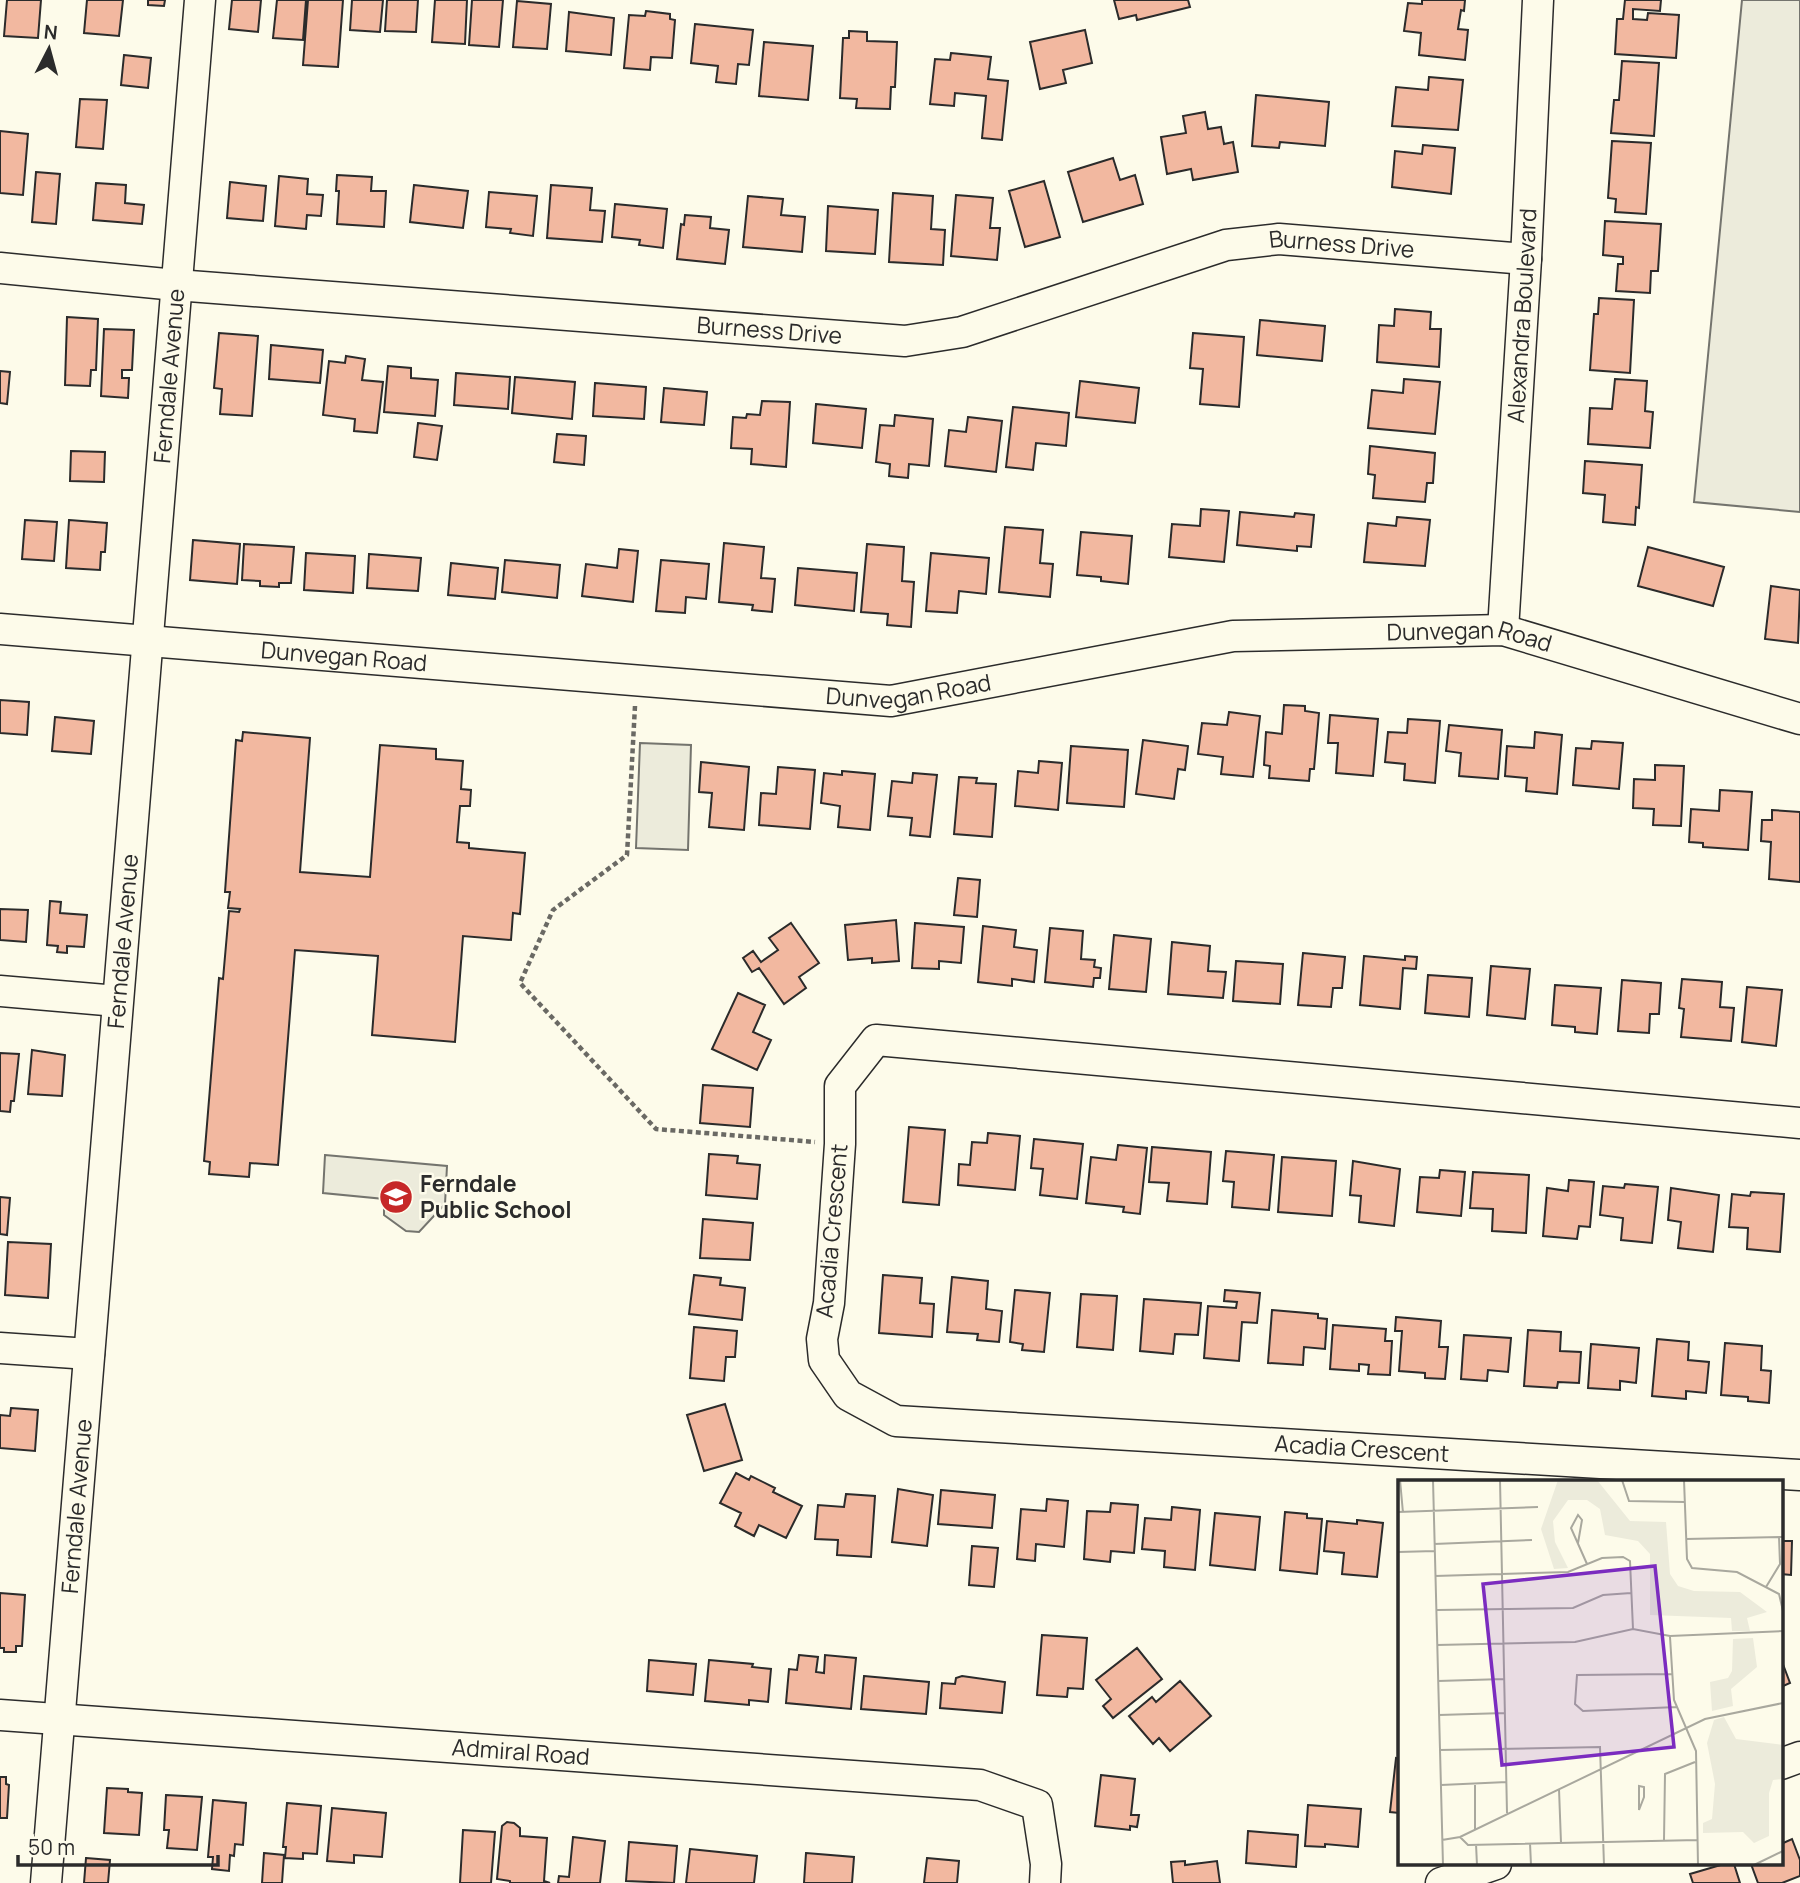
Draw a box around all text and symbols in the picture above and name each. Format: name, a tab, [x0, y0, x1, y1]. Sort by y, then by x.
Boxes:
north arrow	[14, 14, 84, 84]
text: N	[43, 18, 59, 46]
street label: Alexandra Boulevard	[1499, 207, 1543, 424]
street label: Burness Drive	[1267, 222, 1416, 265]
street label: Ferndale Avenue	[145, 287, 191, 465]
street label: Burness Drive	[696, 308, 843, 351]
street label: Dunvegan Road	[1386, 612, 1556, 659]
street label: Dunvegan Road	[260, 633, 428, 678]
street label: Dunvegan Road	[825, 665, 993, 716]
street label: Ferndale Avenue	[99, 852, 145, 1030]
street label: Acadia Crescent	[807, 1142, 855, 1319]
place label: Ferndale Public School	[420, 1167, 572, 1225]
school or university icon: Ferndale Public School	[377, 1178, 415, 1216]
street label: Ferndale Avenue	[53, 1418, 99, 1595]
street label: Acadia Crescent	[1274, 1427, 1450, 1469]
inset map	[1398, 1480, 1783, 1866]
street label: Admiral Road	[451, 1730, 591, 1772]
scale bar	[18, 1824, 217, 1868]
text: 50 m	[28, 1833, 75, 1861]

